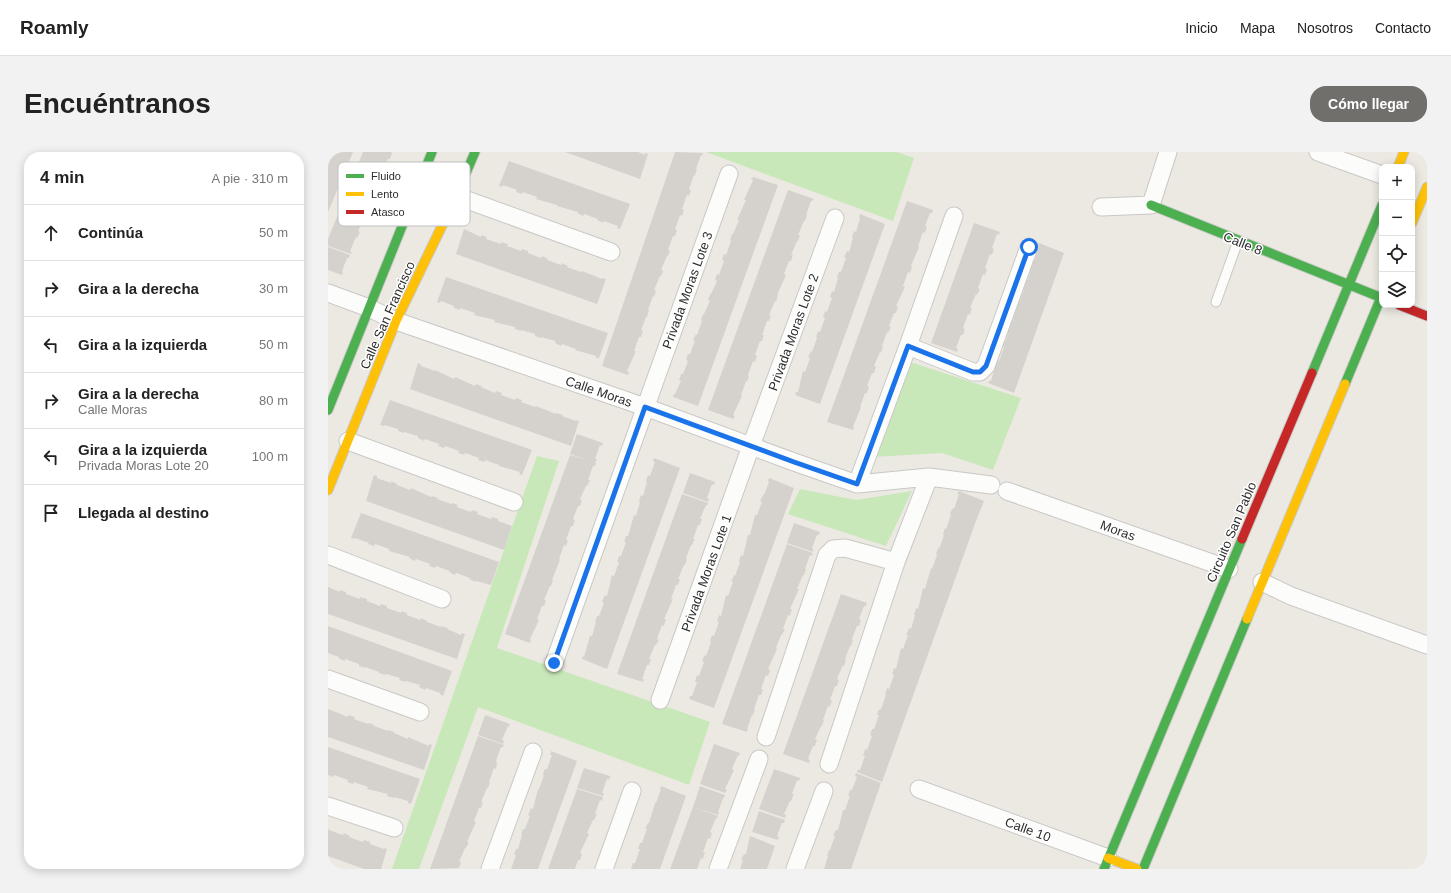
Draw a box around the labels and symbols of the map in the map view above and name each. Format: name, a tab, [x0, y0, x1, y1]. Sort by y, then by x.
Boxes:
legend	[338, 162, 470, 226]
text: Fluido	[371, 170, 401, 182]
text: Lento	[371, 188, 399, 200]
text: Atasco	[371, 206, 405, 218]
street label: Calle 8	[1221, 229, 1264, 258]
street label: Privada Moras Lote 3	[659, 230, 716, 351]
route start	[1020, 238, 1038, 256]
street label: Calle San Francisco	[357, 259, 418, 371]
street label: Privada Moras Lote 2	[765, 272, 822, 393]
street label: Calle Moras	[564, 373, 635, 410]
street label: Circuito San Pablo	[1204, 480, 1259, 585]
street label: Privada Moras Lote 1	[678, 513, 735, 634]
street label: Moras	[1098, 517, 1138, 544]
route end	[545, 654, 563, 672]
street label: Calle 10	[1003, 814, 1053, 845]

